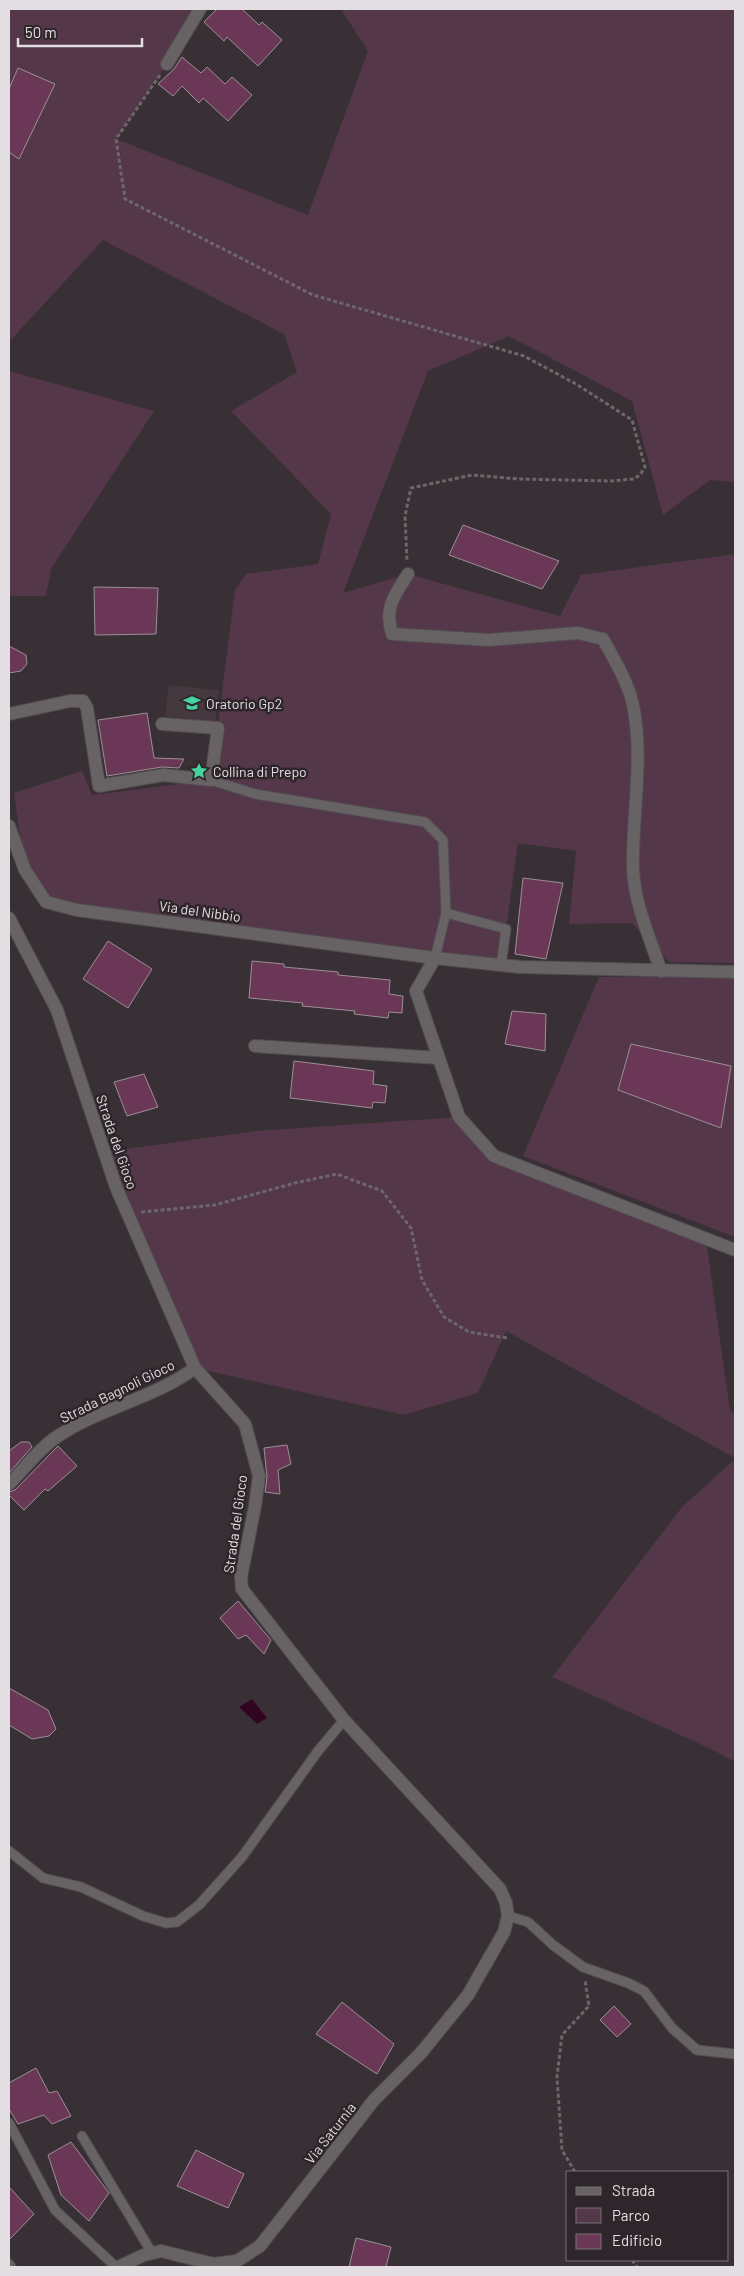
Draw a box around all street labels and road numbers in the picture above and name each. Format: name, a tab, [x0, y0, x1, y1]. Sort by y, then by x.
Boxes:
street label: Via del Nibbio	[158, 897, 242, 925]
street label: Strada del Gioco	[93, 1092, 141, 1192]
street label: Strada Bagnoli Gioco	[57, 1356, 177, 1426]
street label: Strada del Gioco	[220, 1474, 250, 1574]
street label: Via Saturnia	[301, 2099, 359, 2167]

